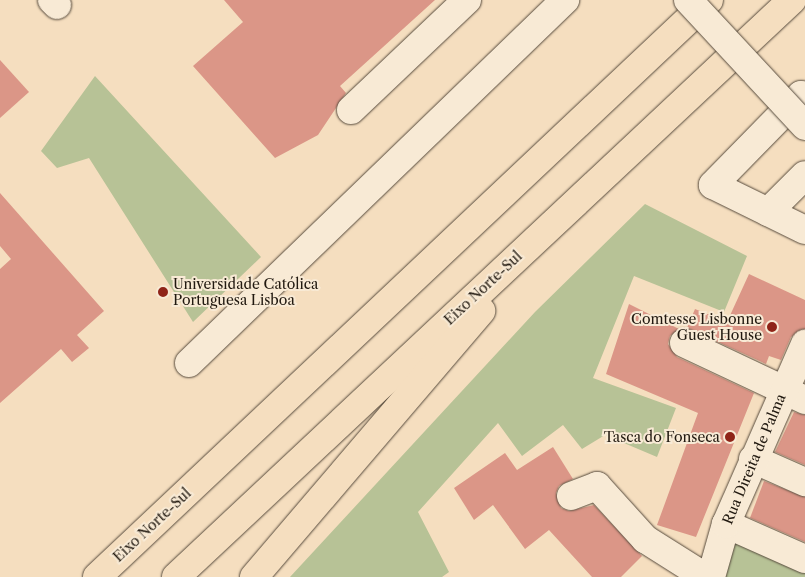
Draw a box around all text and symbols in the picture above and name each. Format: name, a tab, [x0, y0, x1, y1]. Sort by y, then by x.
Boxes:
street label: Eixo Norte-Sul	[441, 248, 525, 328]
place label: Universidade Católica Portuguesa Lisboa	[173, 276, 318, 308]
marker: Universidade Católica Portuguesa Lisboa	[157, 286, 169, 298]
place label: Comtesse Lisbonne Guest House	[631, 311, 762, 344]
marker: Comtesse Lisbonne Guest House	[766, 321, 778, 333]
street label: Rua Direita de Palma	[719, 391, 789, 527]
place label: Tasca do Fonseca	[604, 429, 720, 445]
marker: Tasca do Fonseca	[724, 431, 736, 443]
street label: Eixo Norte-Sul	[110, 485, 194, 565]

